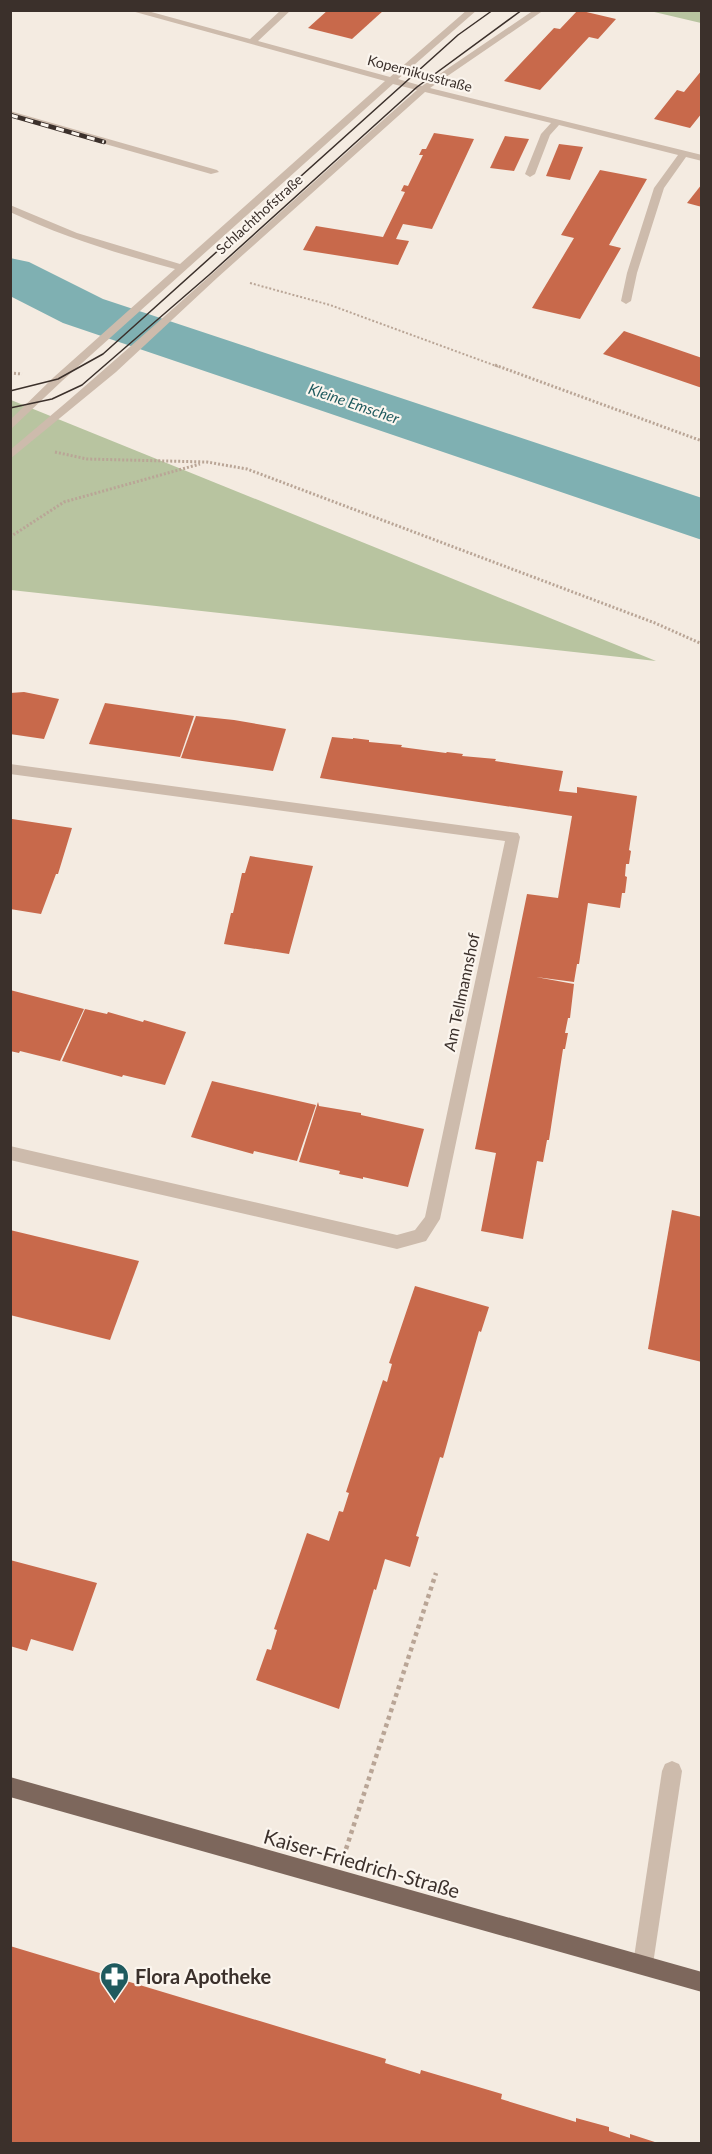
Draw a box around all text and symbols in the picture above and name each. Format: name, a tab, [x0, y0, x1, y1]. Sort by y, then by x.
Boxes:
street label: Kopernikusstraße	[366, 51, 474, 95]
street label: Schlachthofstraße	[212, 171, 306, 257]
water label: Kleine Emscher	[306, 379, 402, 427]
street label: Am Tellmannshof	[439, 931, 483, 1053]
street label: Kaiser-Friedrich-Straße	[261, 1824, 463, 1902]
pharmacy icon: Flora Apotheke	[98, 1960, 130, 2002]
place label: Flora Apotheke	[135, 1964, 271, 1988]

